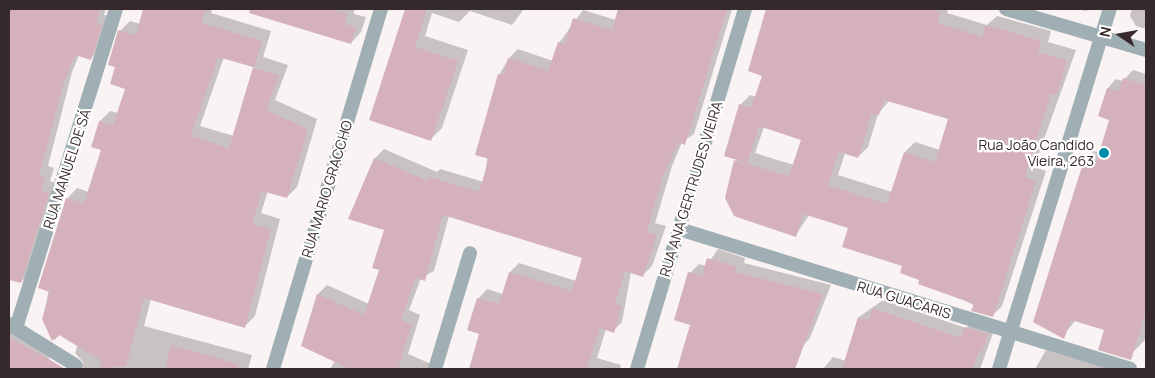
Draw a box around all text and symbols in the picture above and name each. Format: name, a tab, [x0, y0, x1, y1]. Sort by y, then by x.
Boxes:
north arrow	[1095, 10, 1145, 60]
text: N	[1095, 25, 1115, 39]
street label: RUA ANA GERTRUDES VIEIRA	[656, 99, 726, 279]
street label: RUA MANUEL DE SÁ	[40, 107, 94, 231]
street label: RUA MARIO GRACCHO	[298, 118, 356, 260]
place label: Rua João Candido Vieira, 263	[978, 137, 1094, 170]
marker: Rua João Candido Vieira, 263	[1098, 147, 1110, 159]
street label: RUA GUACARIS	[855, 278, 953, 322]

